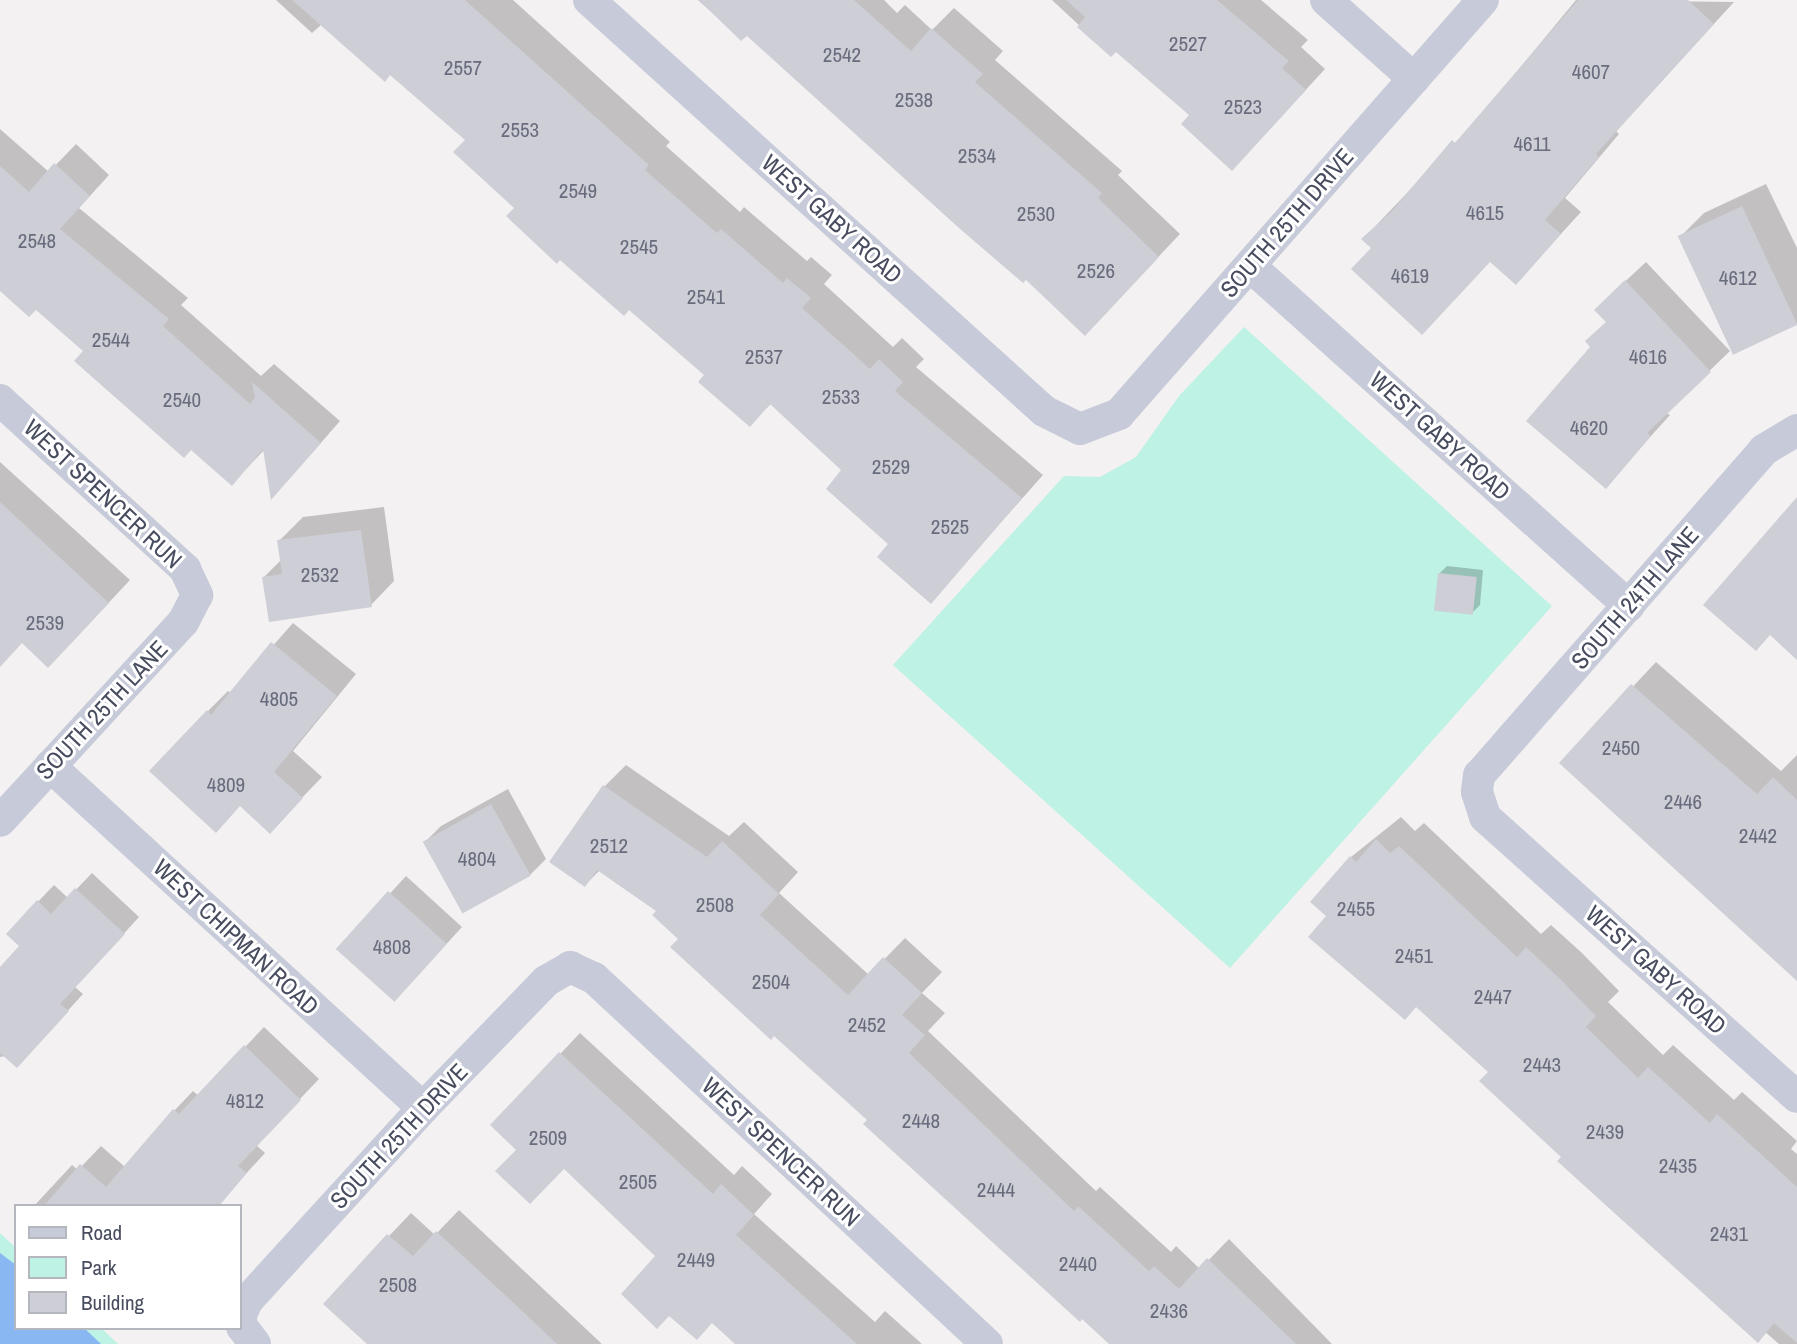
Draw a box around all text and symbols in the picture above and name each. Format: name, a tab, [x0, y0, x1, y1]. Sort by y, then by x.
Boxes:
house number: 2527	[1169, 31, 1207, 57]
house number: 2542	[823, 42, 861, 68]
house number: 2557	[444, 55, 482, 81]
house number: 4607	[1572, 59, 1610, 85]
house number: 2538	[895, 87, 933, 113]
house number: 2523	[1224, 94, 1262, 120]
house number: 2553	[501, 117, 539, 143]
house number: 4611	[1513, 131, 1551, 157]
house number: 2534	[958, 143, 996, 169]
street label: SOUTH 25TH DRIVE	[1214, 143, 1360, 303]
street label: WEST GABY ROAD	[756, 148, 908, 290]
house number: 2549	[559, 178, 597, 204]
house number: 4615	[1466, 200, 1504, 226]
house number: 2530	[1017, 201, 1055, 227]
house number: 2548	[18, 228, 56, 254]
house number: 2545	[620, 234, 658, 260]
house number: 2526	[1077, 258, 1115, 284]
house number: 4619	[1391, 263, 1429, 289]
house number: 4612	[1719, 265, 1757, 291]
house number: 2541	[687, 284, 725, 310]
house number: 2544	[92, 327, 130, 353]
house number: 2537	[745, 344, 783, 370]
house number: 4616	[1629, 344, 1667, 370]
street label: WEST GABY ROAD	[1364, 365, 1516, 507]
house number: 2533	[822, 384, 860, 410]
house number: 2540	[163, 387, 201, 413]
street label: WEST SPENCER RUN	[18, 413, 188, 575]
house number: 4620	[1570, 415, 1608, 441]
house number: 2529	[872, 454, 910, 480]
house number: 2525	[931, 514, 969, 540]
street label: SOUTH 24TH LANE	[1565, 521, 1705, 675]
house number: 2532	[301, 562, 339, 588]
house number: 2539	[26, 610, 64, 636]
street label: SOUTH 25TH LANE	[30, 635, 174, 785]
house number: 4805	[260, 686, 298, 712]
house number: 2450	[1602, 735, 1640, 761]
house number: 4809	[207, 772, 245, 798]
house number: 2446	[1664, 789, 1702, 815]
house number: 2442	[1739, 823, 1777, 849]
house number: 2512	[590, 833, 628, 859]
house number: 4804	[458, 846, 496, 872]
street label: WEST CHIPMAN ROAD	[147, 853, 325, 1021]
house number: 2508	[696, 892, 734, 918]
house number: 2455	[1337, 896, 1375, 922]
street label: WEST GABY ROAD	[1580, 899, 1732, 1041]
house number: 4808	[373, 934, 411, 960]
house number: 2451	[1395, 943, 1433, 969]
house number: 2504	[752, 969, 790, 995]
house number: 2447	[1474, 984, 1512, 1010]
house number: 2452	[848, 1012, 886, 1038]
house number: 2443	[1523, 1052, 1561, 1078]
street label: SOUTH 25TH DRIVE	[324, 1057, 474, 1215]
street label: WEST SPENCER RUN	[696, 1071, 866, 1233]
house number: 4812	[226, 1088, 264, 1114]
house number: 2448	[902, 1108, 940, 1134]
house number: 2439	[1586, 1119, 1624, 1145]
house number: 2509	[529, 1125, 567, 1151]
house number: 2435	[1659, 1153, 1697, 1179]
house number: 2505	[619, 1169, 657, 1195]
house number: 2444	[977, 1177, 1015, 1203]
legend	[14, 1204, 242, 1330]
text: Road	[81, 1218, 122, 1247]
house number: 2431	[1710, 1221, 1748, 1247]
house number: 2449	[677, 1247, 715, 1273]
house number: 2440	[1059, 1251, 1097, 1277]
text: Park	[81, 1253, 116, 1282]
house number: 2508	[379, 1272, 417, 1298]
text: Building	[81, 1288, 144, 1317]
house number: 2436	[1150, 1298, 1188, 1324]

